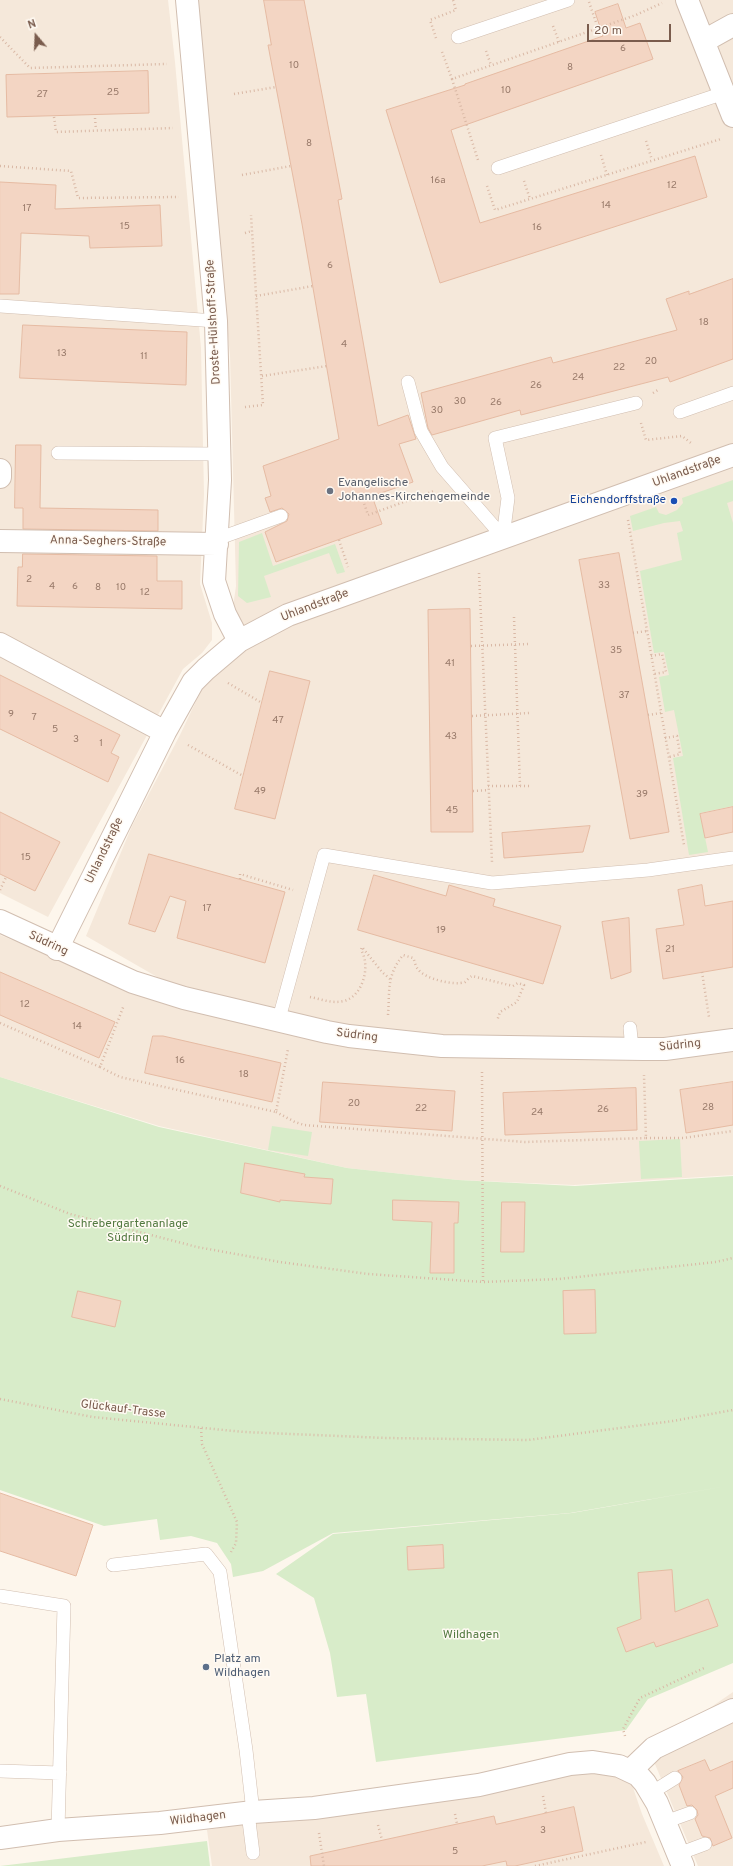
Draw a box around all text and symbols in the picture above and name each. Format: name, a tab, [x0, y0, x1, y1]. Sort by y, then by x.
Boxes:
north arrow	[16, 16, 56, 56]
scale bar	[589, 16, 673, 42]
text: N	[26, 17, 38, 33]
text: 20 m	[594, 23, 622, 39]
house number: 6	[620, 43, 626, 55]
house number: 10	[289, 60, 299, 72]
house number: 8	[567, 62, 573, 74]
house number: 10	[501, 85, 511, 97]
house number: 25	[107, 87, 119, 99]
house number: 27	[36, 89, 48, 101]
house number: 8	[306, 138, 312, 150]
house number: 16a	[431, 175, 445, 187]
house number: 12	[667, 180, 677, 192]
house number: 14	[601, 200, 611, 212]
house number: 17	[23, 203, 31, 215]
house number: 15	[120, 221, 130, 233]
house number: 16	[532, 222, 542, 234]
street label: Droste-Hülshoff-Straße	[204, 259, 224, 385]
house number: 6	[327, 260, 333, 272]
house number: 18	[699, 317, 709, 329]
house number: 4	[341, 339, 347, 351]
house number: 13	[57, 348, 67, 360]
house number: 11	[140, 351, 148, 363]
house number: 20	[645, 356, 657, 368]
house number: 22	[613, 362, 625, 374]
house number: 24	[572, 372, 584, 384]
house number: 26	[530, 380, 542, 392]
house number: 30	[454, 396, 466, 408]
house number: 26	[490, 397, 502, 409]
house number: 30	[431, 405, 443, 417]
street label: Uhlandstraße	[651, 453, 723, 491]
place label: Evangelische Johannes-Kirchengemeinde	[338, 477, 490, 505]
marker: Evangelische Johannes-Kirchengemeinde	[325, 486, 335, 496]
place label: Eichendorffstraße	[570, 494, 666, 508]
marker: Eichendorffstraße	[669, 496, 679, 506]
street label: Anna-Seghers-Straße	[50, 534, 166, 550]
house number: 2	[26, 574, 32, 586]
house number: 33	[598, 580, 610, 592]
house number: 4	[49, 581, 55, 593]
house number: 6	[72, 581, 78, 593]
house number: 8	[95, 582, 101, 594]
house number: 10	[116, 582, 126, 594]
street label: Uhlandstraße	[279, 586, 351, 626]
house number: 12	[140, 587, 150, 599]
house number: 35	[610, 645, 622, 657]
house number: 41	[445, 658, 455, 670]
house number: 37	[618, 690, 630, 702]
house number: 9	[8, 709, 14, 721]
house number: 7	[31, 712, 37, 724]
house number: 47	[272, 715, 284, 727]
house number: 5	[52, 724, 58, 736]
house number: 43	[445, 731, 457, 743]
house number: 3	[73, 734, 79, 746]
house number: 1	[99, 738, 103, 750]
house number: 49	[254, 786, 266, 798]
house number: 39	[636, 789, 648, 801]
house number: 45	[446, 805, 458, 817]
street label: Uhlandstraße	[83, 816, 127, 886]
house number: 15	[21, 852, 31, 864]
house number: 17	[203, 903, 211, 915]
house number: 19	[436, 925, 446, 937]
street label: Südring	[26, 929, 70, 959]
house number: 21	[665, 944, 675, 956]
house number: 12	[20, 999, 30, 1011]
house number: 14	[72, 1021, 82, 1033]
street label: Südring	[335, 1026, 379, 1046]
street label: Südring	[658, 1037, 702, 1055]
house number: 16	[175, 1055, 185, 1067]
house number: 18	[239, 1069, 249, 1081]
house number: 20	[348, 1098, 360, 1110]
house number: 28	[702, 1102, 714, 1114]
house number: 22	[415, 1103, 427, 1115]
house number: 26	[597, 1104, 609, 1116]
house number: 24	[531, 1107, 543, 1119]
park label: Schrebergartenanlage Südring	[68, 1218, 188, 1246]
street label: Glückauf-Trasse	[80, 1398, 166, 1422]
park label: Wildhagen	[443, 1629, 499, 1643]
place label: Platz am Wildhagen	[214, 1653, 270, 1681]
marker: Platz am Wildhagen	[201, 1662, 211, 1672]
street label: Wildhagen	[169, 1808, 227, 1830]
house number: 3	[540, 1825, 546, 1837]
house number: 5	[452, 1846, 458, 1858]

